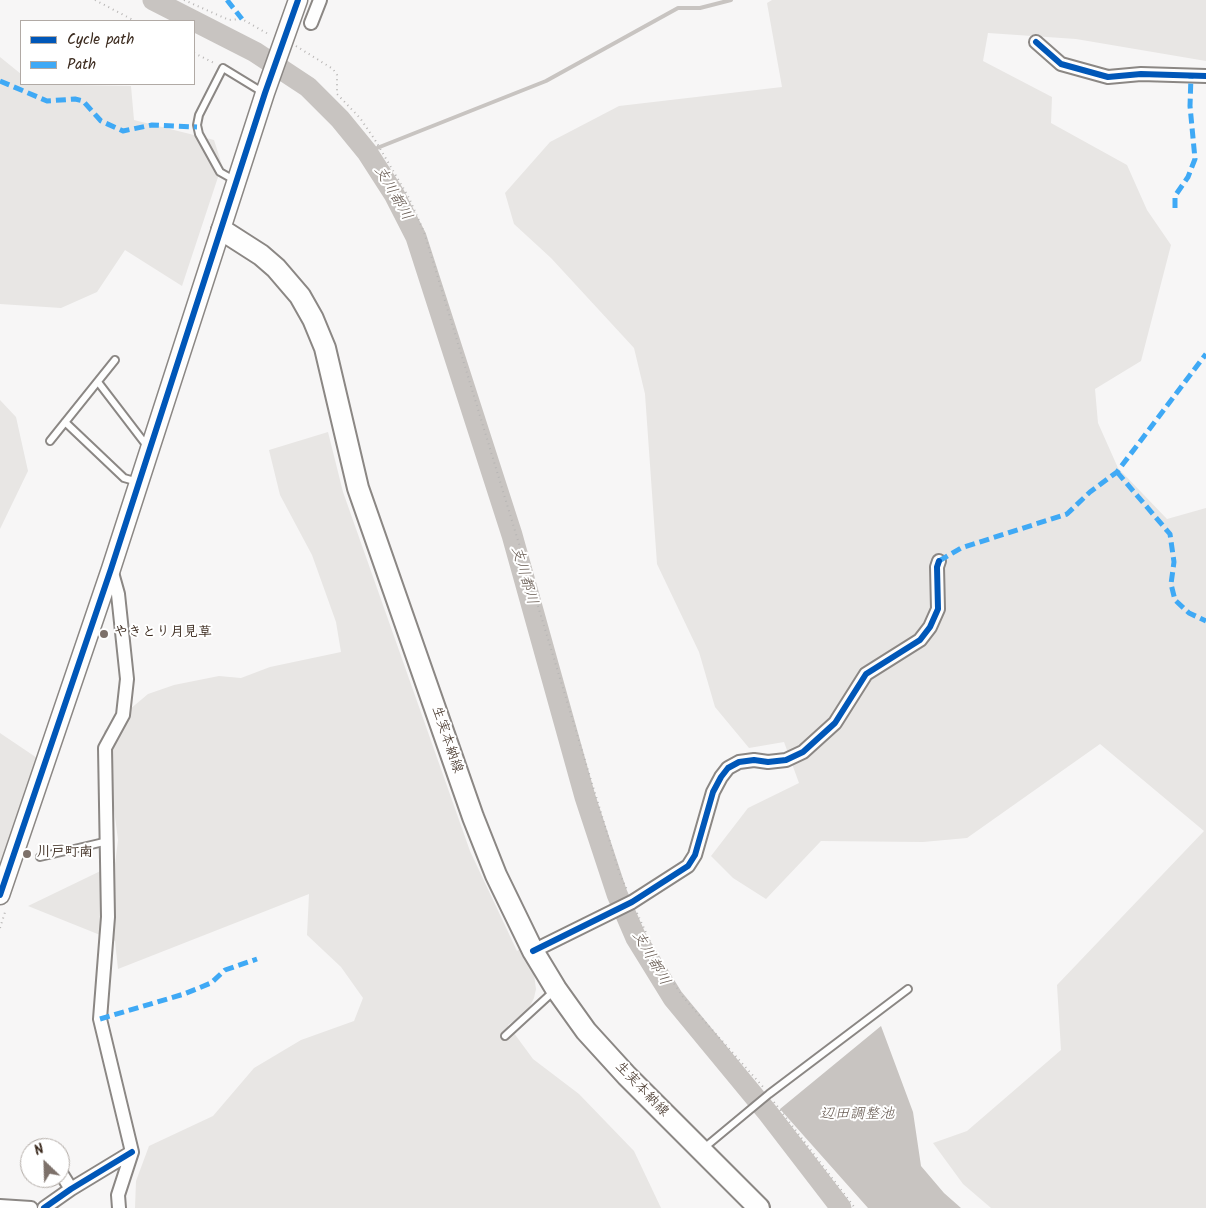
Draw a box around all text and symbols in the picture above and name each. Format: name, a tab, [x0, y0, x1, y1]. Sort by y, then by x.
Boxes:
legend	[20, 20, 195, 85]
text: Cycle path	[67, 28, 134, 52]
text: Path	[67, 53, 96, 77]
water label: 支川都川	[369, 164, 415, 224]
water label: 支川都川	[506, 545, 540, 607]
place label: やきとり月見草	[114, 626, 212, 642]
marker: やきとり月見草	[98, 628, 110, 640]
street label: 生実本納線	[427, 704, 465, 776]
place label: 川戸町南	[37, 846, 93, 862]
marker: 川戸町南	[21, 848, 33, 860]
water label: 支川都川	[627, 929, 673, 989]
street label: 生実本納線	[611, 1059, 671, 1121]
water label: 辺田調整池	[820, 1106, 894, 1124]
north arrow	[20, 1138, 70, 1188]
text: N	[31, 1138, 48, 1162]

